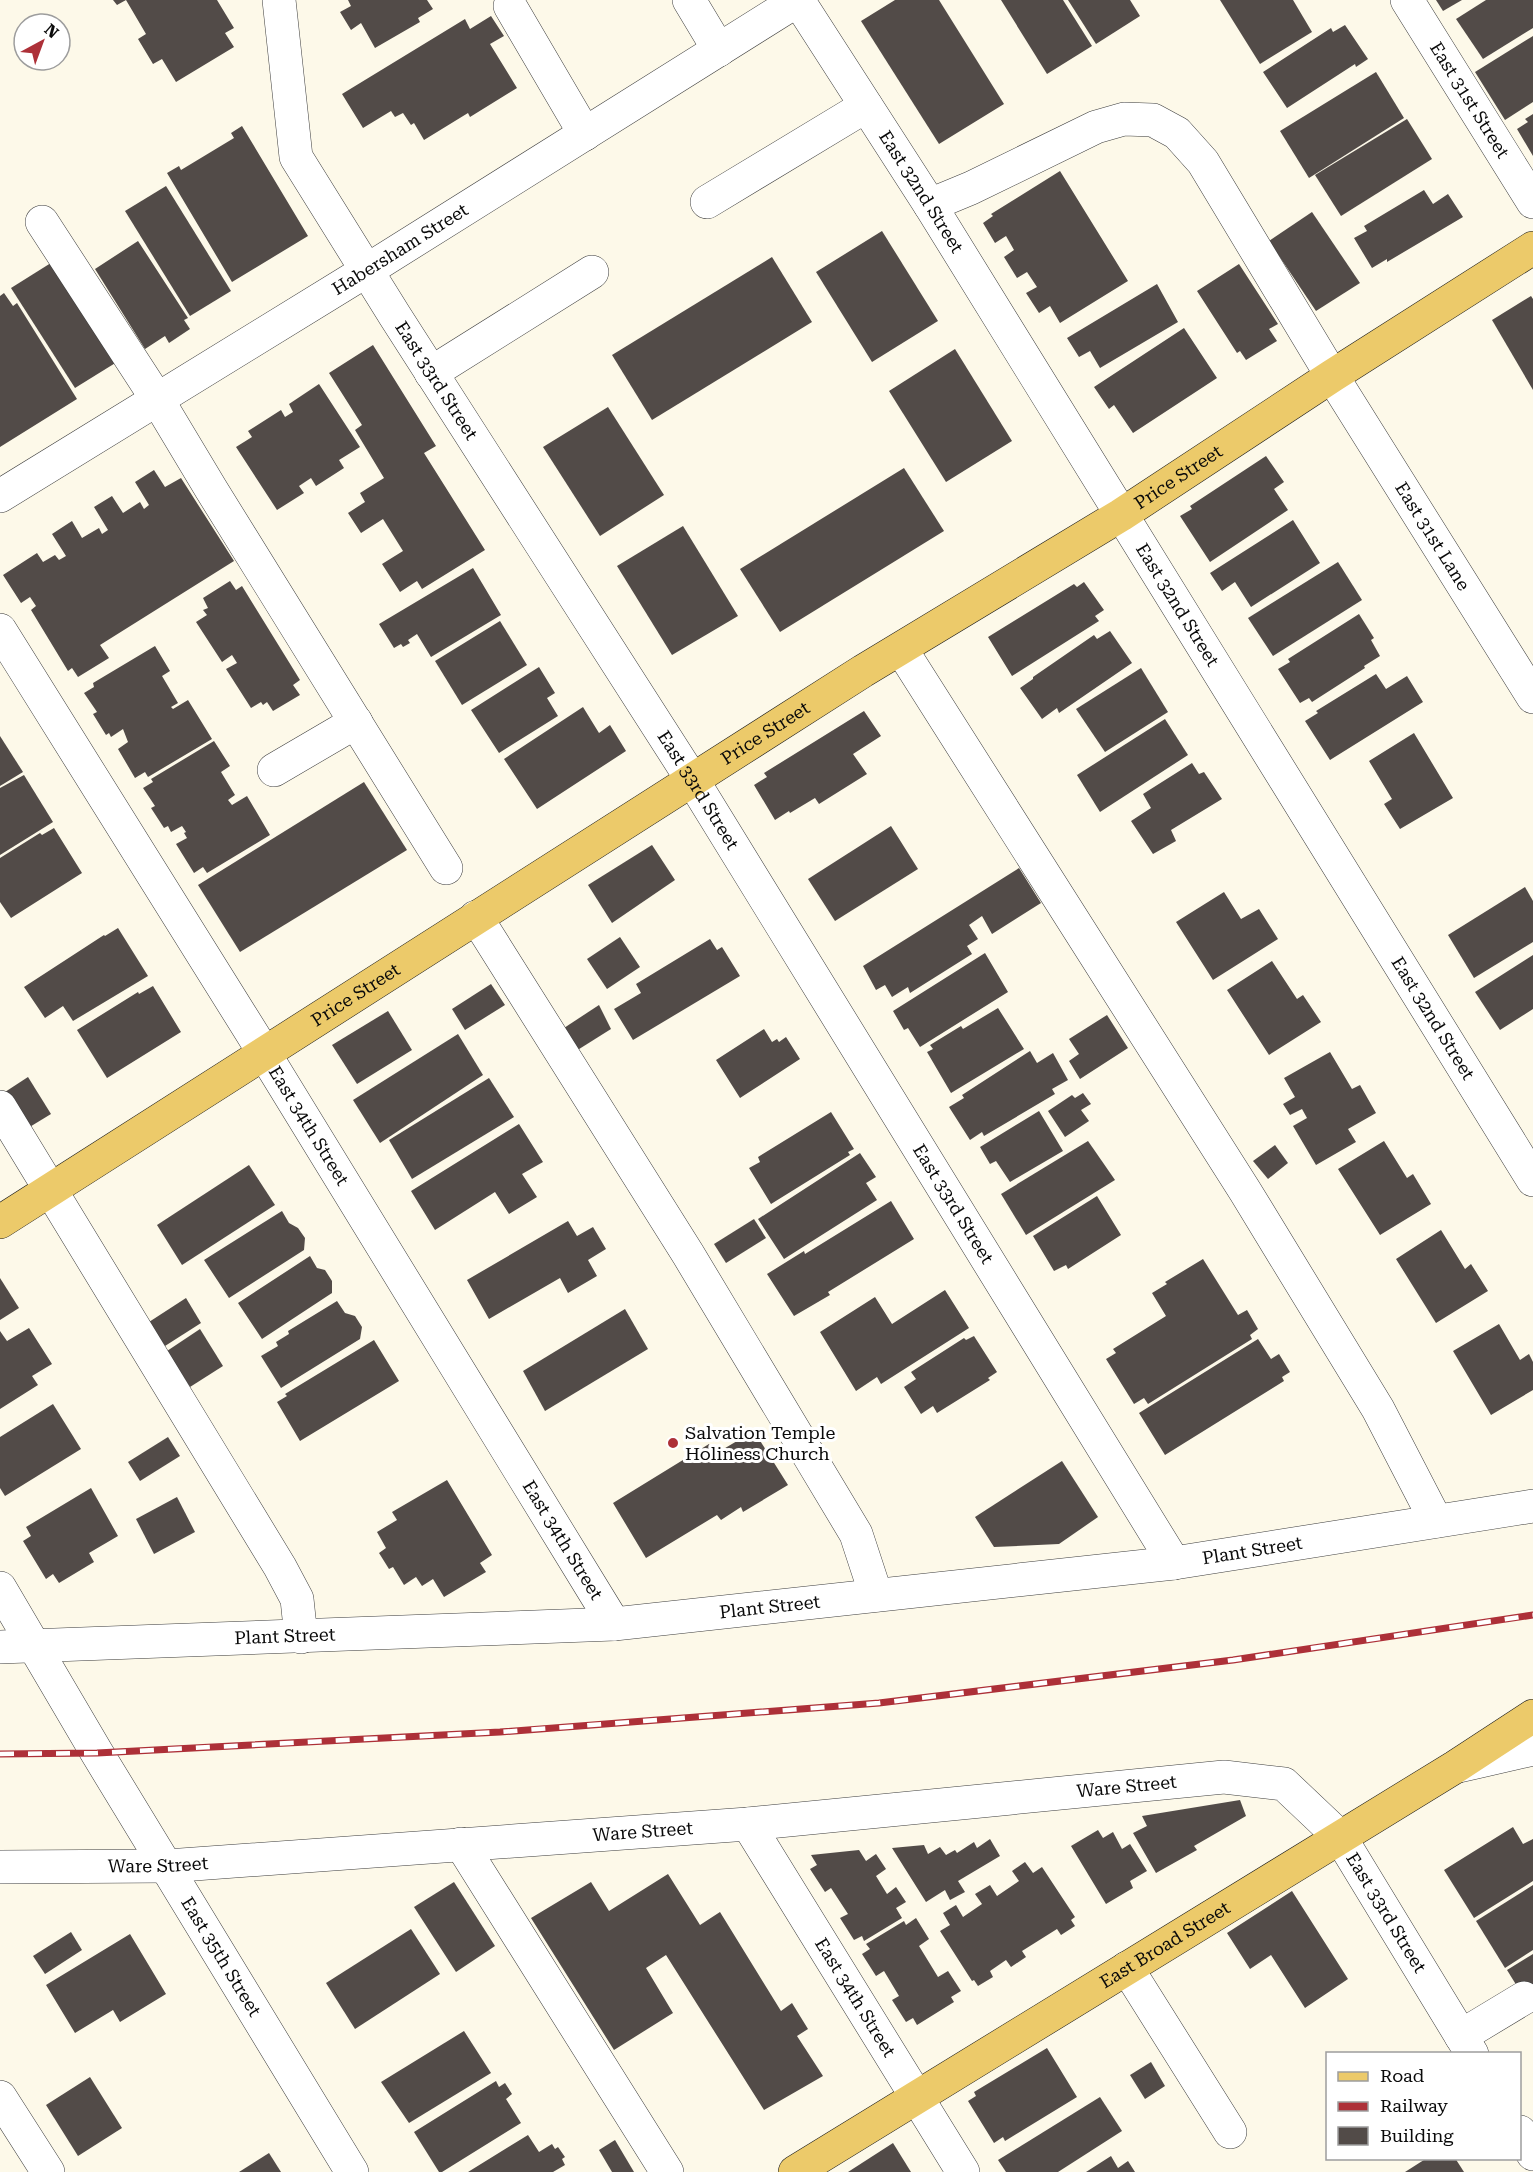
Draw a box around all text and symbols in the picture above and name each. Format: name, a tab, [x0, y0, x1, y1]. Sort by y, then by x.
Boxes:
north arrow	[12, 12, 72, 72]
text: N	[41, 20, 62, 42]
street label: East 31st Street	[1426, 38, 1514, 162]
street label: East 32nd Street	[875, 127, 968, 257]
street label: Habersham Street	[328, 199, 472, 299]
street label: East 33rd Street	[391, 317, 483, 444]
street label: Price Street	[1130, 440, 1226, 513]
street label: East 31st Lane	[1391, 478, 1475, 594]
street label: East 32nd Street	[1132, 539, 1224, 670]
street label: Price Street	[717, 697, 813, 769]
street label: East 33rd Street	[653, 726, 744, 854]
street label: East 32nd Street	[1387, 953, 1479, 1084]
street label: Price Street	[307, 958, 404, 1031]
street label: East 34th Street	[265, 1062, 354, 1189]
street label: East 33rd Street	[909, 1140, 998, 1267]
place label: Salvation Temple Holiness Church	[685, 1422, 835, 1464]
marker: Salvation Temple Holiness Church	[666, 1436, 680, 1450]
street label: East 34th Street	[519, 1476, 608, 1604]
street label: Plant Street	[1201, 1532, 1304, 1568]
street label: Plant Street	[718, 1591, 821, 1622]
street label: Plant Street	[234, 1623, 336, 1648]
street label: Ware Street	[1075, 1771, 1178, 1802]
street label: Ware Street	[592, 1817, 694, 1845]
street label: East 33rd Street	[1342, 1849, 1431, 1976]
street label: Ware Street	[108, 1852, 209, 1876]
street label: East 35th Street	[177, 1893, 266, 2020]
street label: East Broad Street	[1096, 1897, 1234, 1992]
street label: East 34th Street	[811, 1934, 900, 2061]
legend	[1326, 2052, 1521, 2160]
text: Road	[1380, 2065, 1425, 2086]
text: Railway	[1380, 2095, 1448, 2116]
text: Building	[1380, 2125, 1454, 2146]

